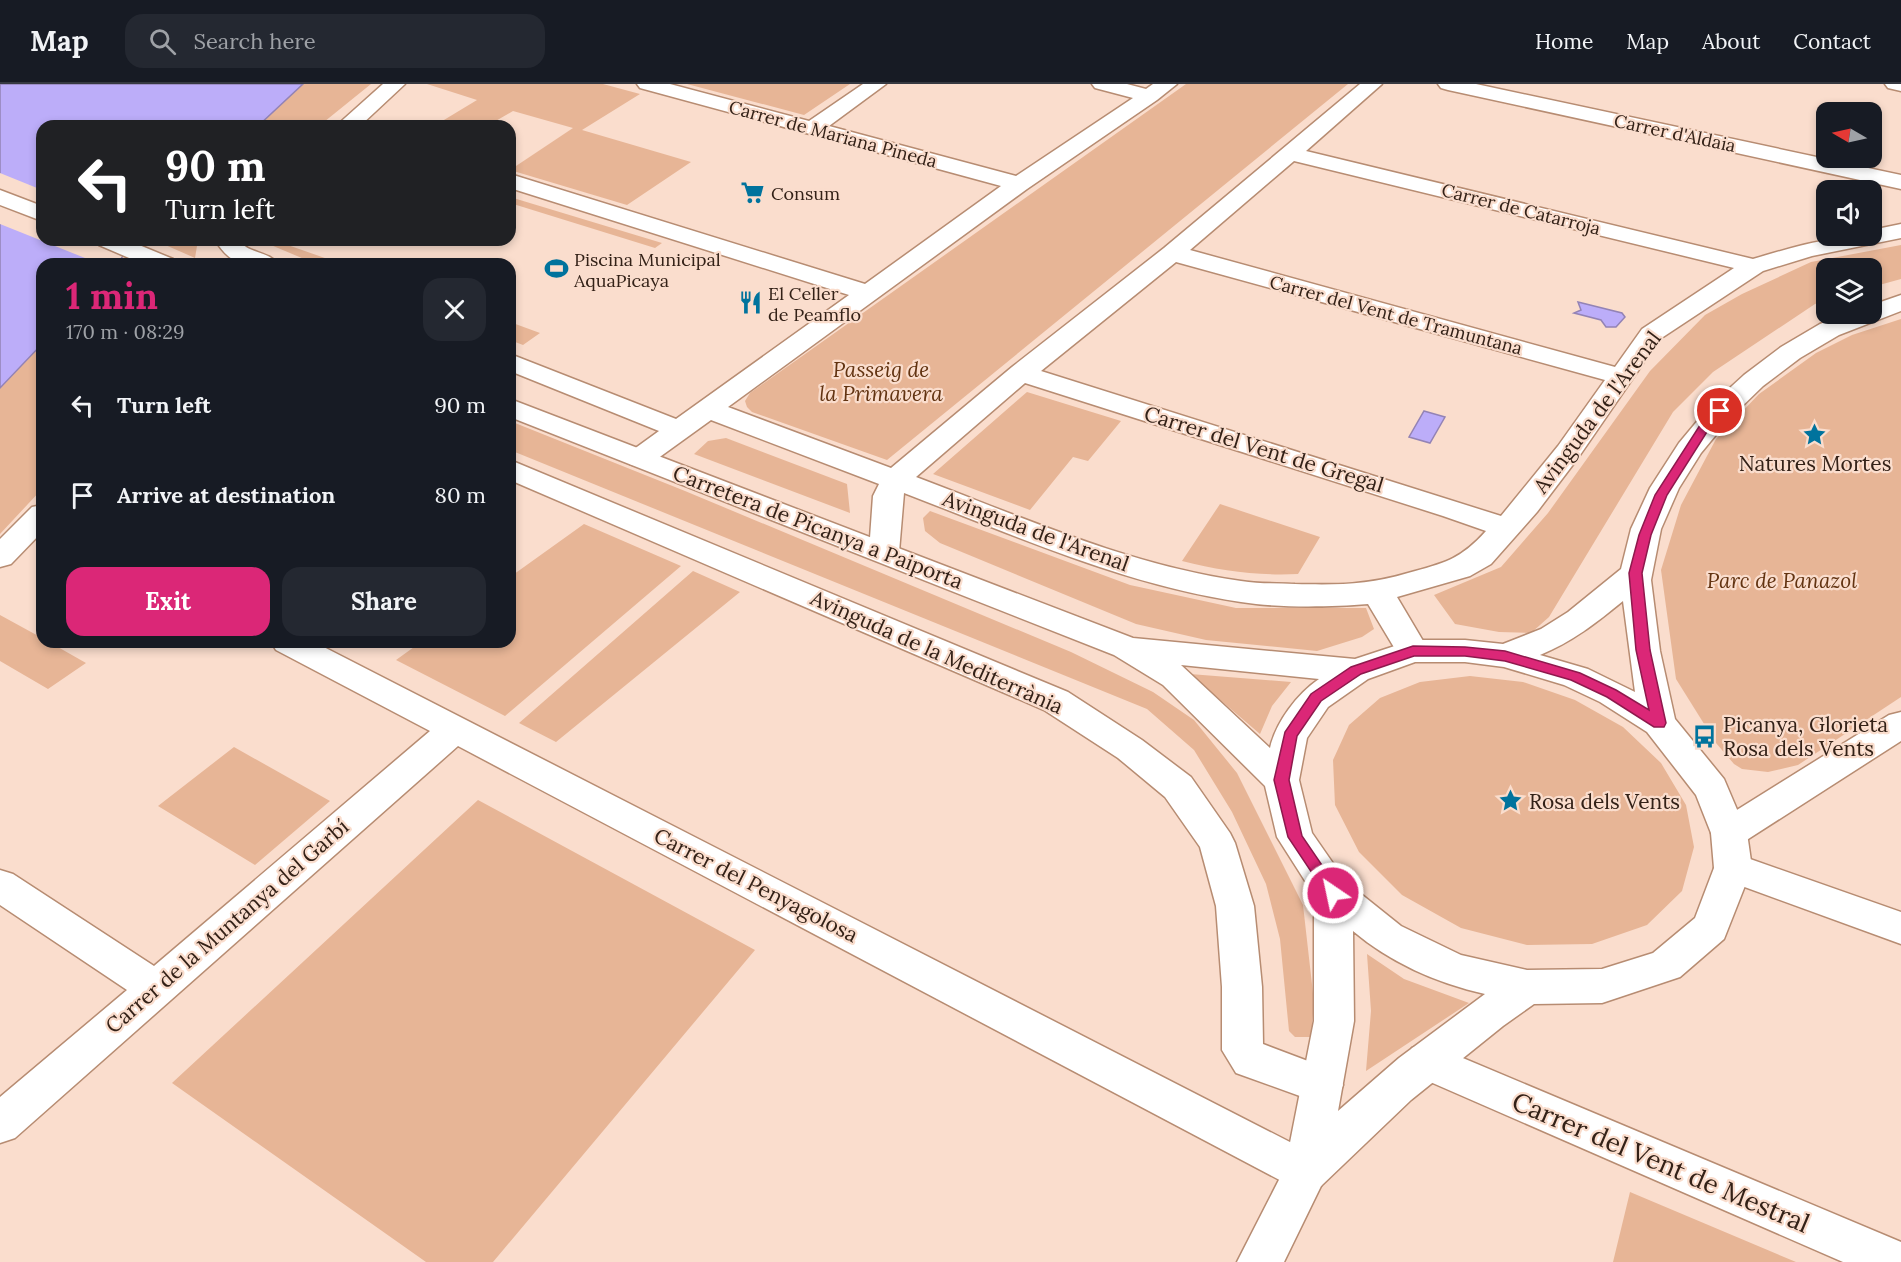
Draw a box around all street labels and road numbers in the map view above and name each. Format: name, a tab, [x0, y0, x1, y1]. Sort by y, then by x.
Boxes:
street label: Carrer de Mariana Pineda	[726, 95, 940, 173]
street label: Carrer d'Aldaia	[1612, 109, 1738, 157]
street label: Carrer de Catarroja	[1439, 178, 1603, 240]
street label: Carrer del Vent de Tramuntana	[1267, 270, 1525, 360]
street label: Avinguda de l'Arenal	[1527, 325, 1667, 499]
street label: Carrer del Vent de Gregal	[1141, 400, 1387, 498]
street label: Carretera de Picanya a Paiporta	[669, 459, 967, 595]
street label: Avinguda de l'Arenal	[938, 484, 1133, 577]
street label: Avinguda de la Mediterrània	[806, 584, 1068, 720]
street label: Carrer de la Muntanya del Garbí	[100, 813, 354, 1039]
street label: Carrer del Penyagolosa	[649, 822, 863, 948]
street label: Carrer del Vent de Mestral	[1507, 1084, 1815, 1240]

